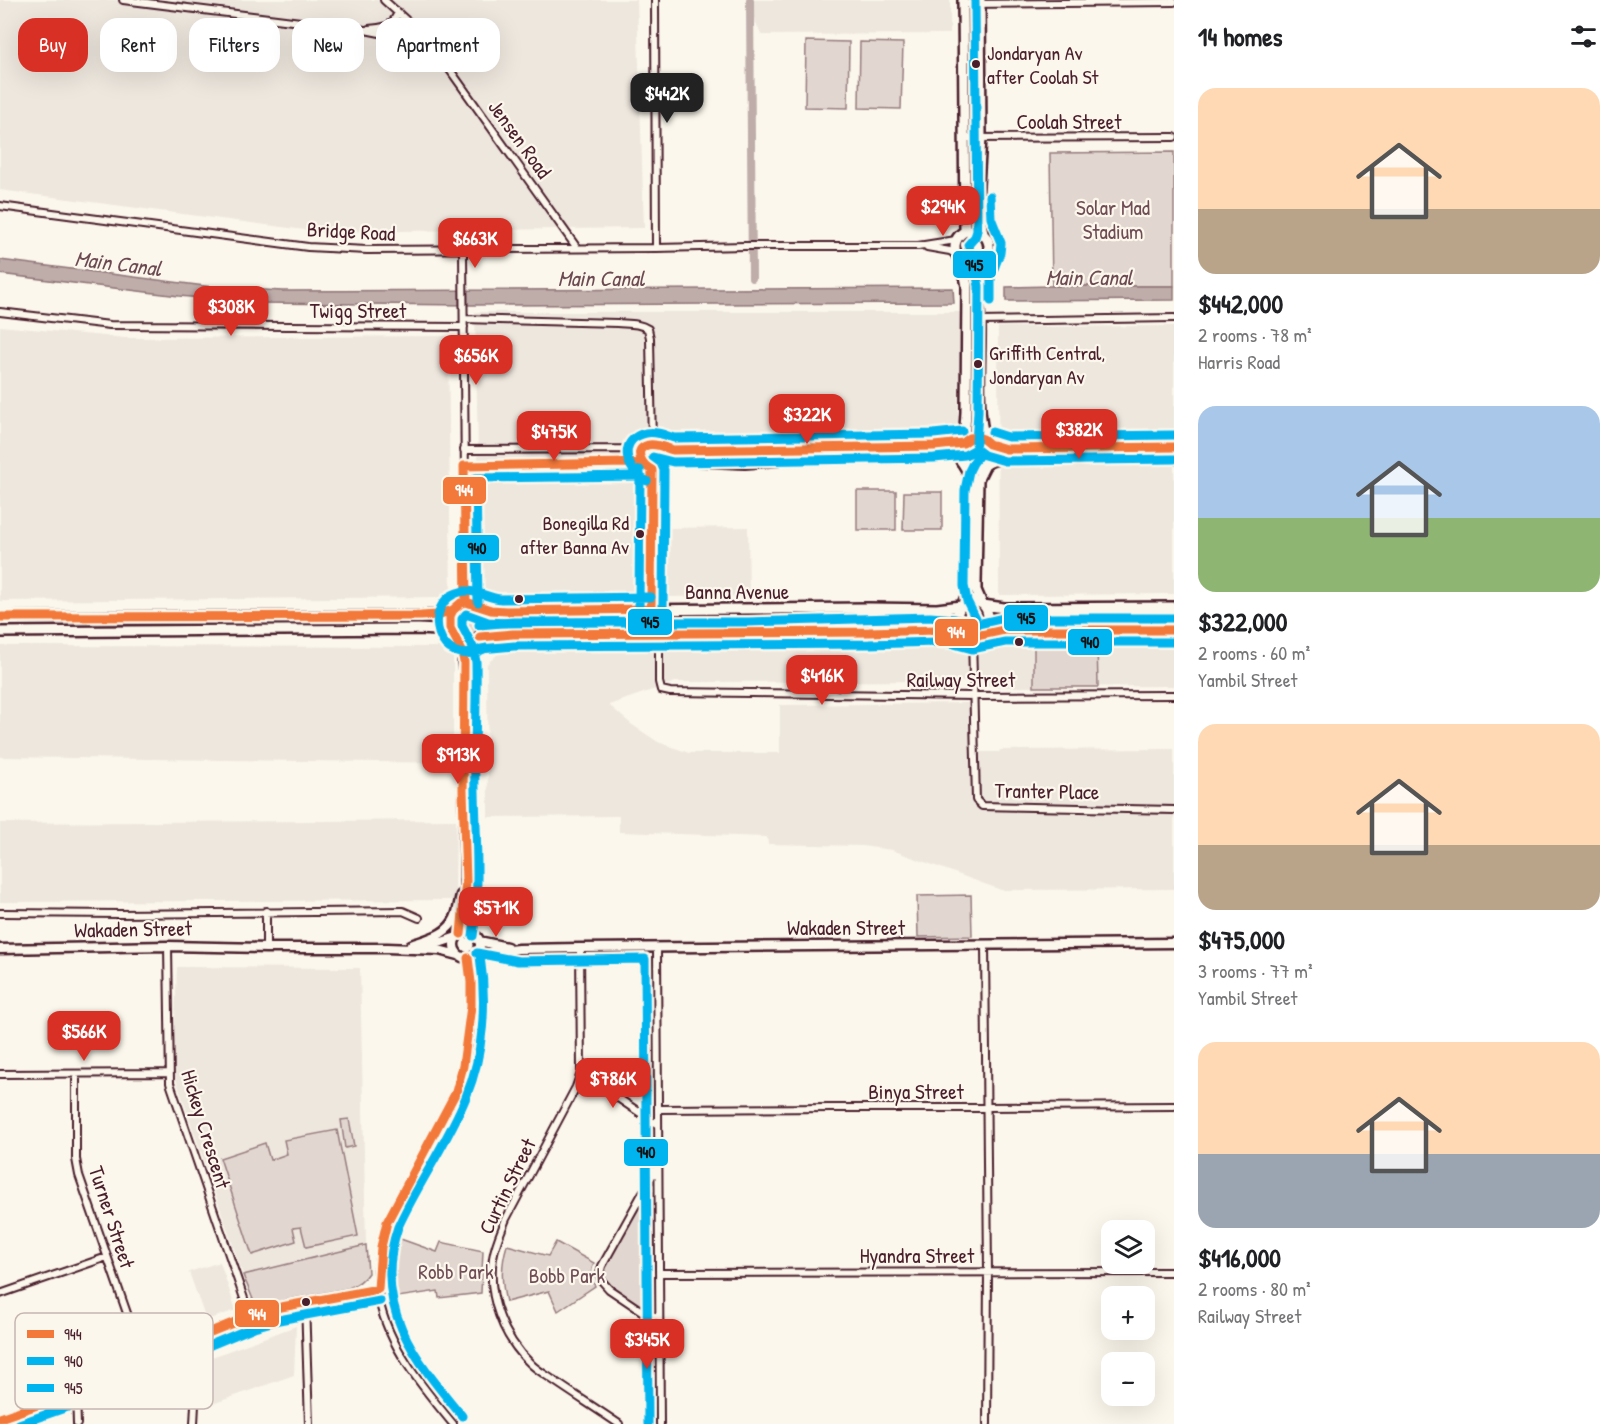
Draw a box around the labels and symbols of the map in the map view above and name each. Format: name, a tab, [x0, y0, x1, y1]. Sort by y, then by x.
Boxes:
place label: Jondaryan Av after Coolah St	[987, 39, 1100, 90]
marker: Jondaryan Av after Coolah St	[970, 58, 982, 70]
pin: $442K	[625, 73, 709, 124]
street label: Jensen Road	[482, 94, 558, 184]
street label: Coolah Street	[1017, 107, 1122, 136]
pin: $294K	[901, 186, 985, 237]
park label: Solar Mad Stadium	[1076, 193, 1150, 246]
street label: Bridge Road	[306, 214, 396, 248]
pin: $663K	[433, 218, 517, 269]
water label: Main Canal	[73, 243, 164, 283]
line badge: 945	[952, 250, 997, 279]
text: 945	[965, 254, 984, 276]
water label: Main Canal	[1046, 262, 1134, 292]
water label: Main Canal	[558, 263, 646, 293]
pin: $308K	[189, 286, 273, 337]
street label: Twigg Street	[310, 296, 407, 325]
pin: $656K	[434, 335, 518, 386]
place label: Griffith Central, Jondaryan Av	[989, 339, 1105, 390]
marker: Griffith Central, Jondaryan Av	[972, 358, 984, 370]
pin: $322K	[765, 394, 849, 445]
pin: $382K	[1037, 409, 1121, 460]
pin: $475K	[512, 411, 596, 462]
line badge: 944	[442, 476, 487, 505]
text: 944	[455, 479, 473, 501]
place label: Bonegilla Rd after Banna Av	[521, 509, 629, 560]
marker: Bonegilla Rd after Banna Av	[634, 528, 646, 540]
line badge: 940	[454, 534, 500, 562]
text: 940	[467, 537, 487, 559]
street label: Banna Avenue	[685, 577, 789, 606]
unlabelled marker	[513, 593, 525, 605]
line badge: 945	[1003, 604, 1049, 632]
text: 945	[1017, 607, 1036, 629]
line badge: 945	[627, 608, 673, 636]
text: 945	[641, 611, 660, 633]
line badge: 944	[934, 618, 979, 647]
text: 944	[947, 621, 965, 643]
line badge: 940	[1067, 628, 1113, 656]
text: 940	[1080, 631, 1100, 653]
unlabelled marker	[1013, 636, 1025, 648]
pin: $416K	[780, 655, 864, 706]
street label: Railway Street	[907, 665, 1016, 694]
pin: $913K	[416, 734, 500, 785]
street label: Tranter Place	[994, 776, 1100, 806]
pin: $571K	[454, 887, 538, 938]
street label: Wakaden Street	[74, 913, 193, 945]
street label: Wakaden Street	[787, 913, 906, 942]
pin: $566K	[42, 1011, 126, 1062]
pin: $786K	[571, 1058, 655, 1109]
street label: Hickey Crescent	[174, 1066, 238, 1193]
street label: Binya Street	[868, 1077, 965, 1106]
street label: Curtin Street	[471, 1133, 543, 1239]
line badge: 940	[623, 1138, 669, 1167]
text: 940	[636, 1141, 656, 1163]
street label: Turner Street	[82, 1162, 142, 1273]
street label: Hyandra Street	[860, 1241, 975, 1270]
park label: Robb Park	[418, 1257, 494, 1286]
park label: Bobb Park	[529, 1261, 605, 1290]
unlabelled marker	[300, 1296, 312, 1308]
line badge: 944	[234, 1299, 280, 1328]
text: 944	[248, 1303, 266, 1325]
legend	[15, 1313, 213, 1409]
pin: $345K	[605, 1319, 689, 1370]
text: 944	[64, 1323, 82, 1345]
text: 940	[64, 1350, 83, 1372]
text: 945	[64, 1377, 83, 1399]

